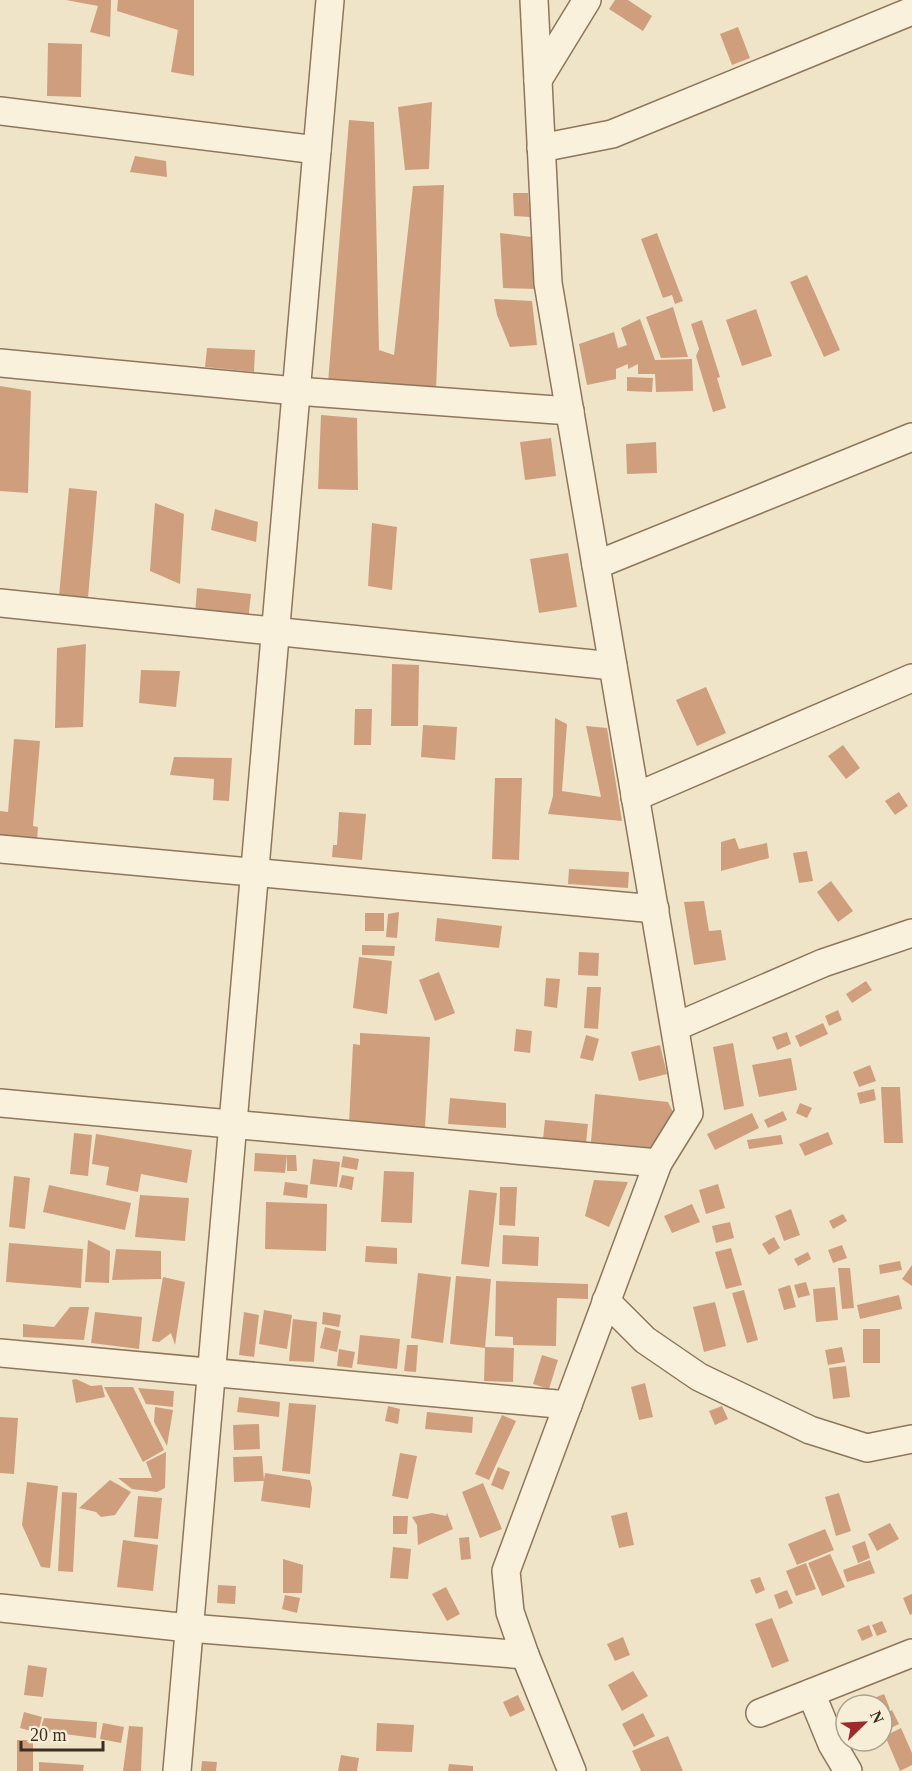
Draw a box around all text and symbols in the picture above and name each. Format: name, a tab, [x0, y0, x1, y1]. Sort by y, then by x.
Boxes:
north arrow	[834, 1693, 894, 1753]
text: N	[867, 1708, 888, 1726]
scale bar	[21, 1714, 104, 1752]
text: 20 m	[30, 1725, 67, 1745]

